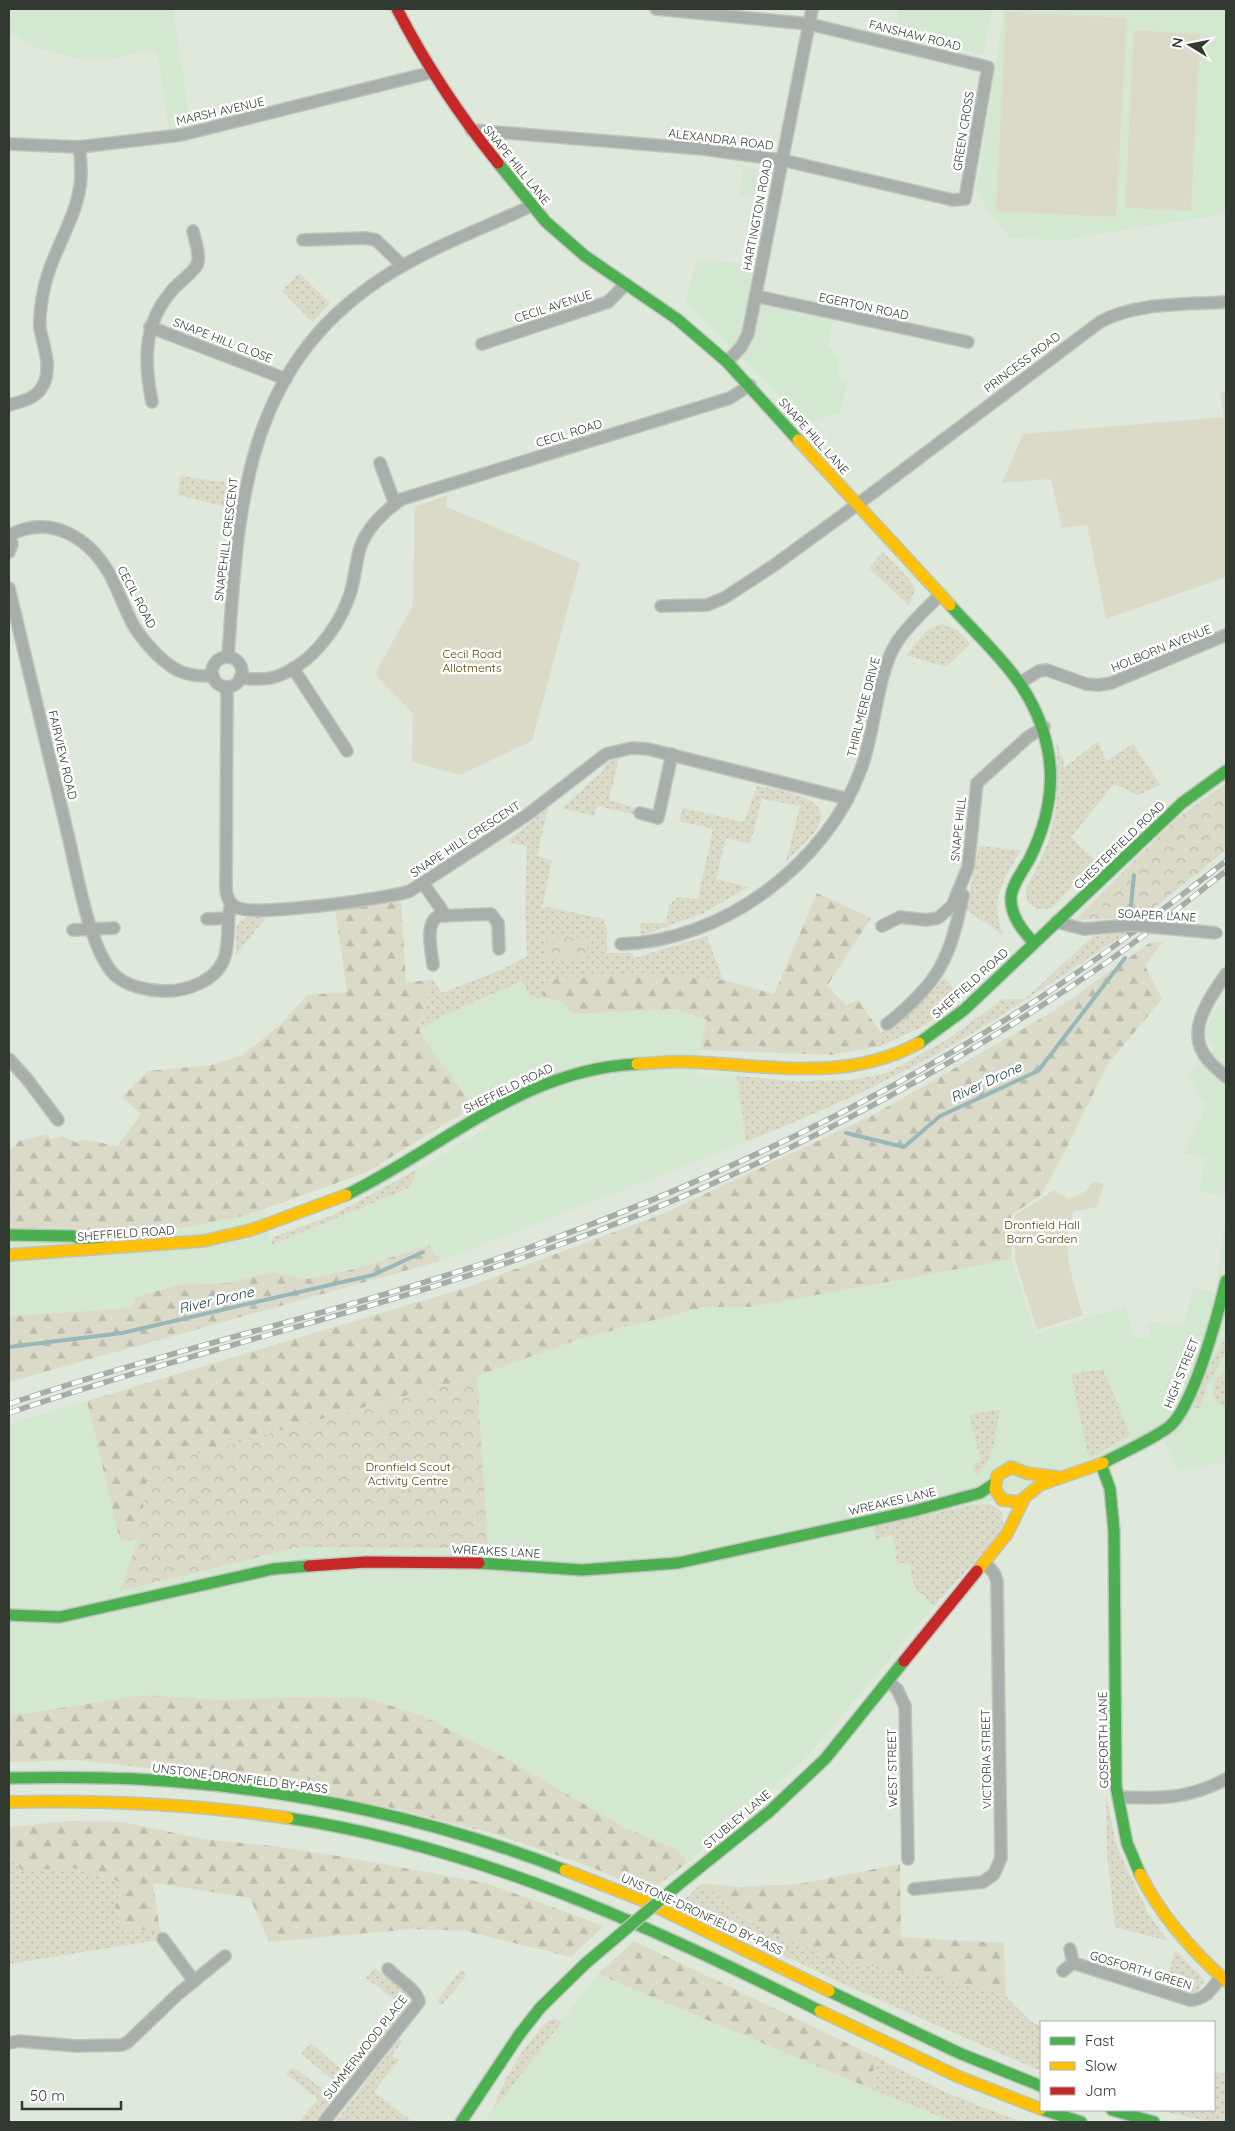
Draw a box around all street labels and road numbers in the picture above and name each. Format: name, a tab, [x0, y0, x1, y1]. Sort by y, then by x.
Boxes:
street label: FANSHAW ROAD	[868, 16, 963, 54]
street label: GREEN CROSS	[949, 90, 977, 172]
street label: MARSH AVENUE	[174, 94, 266, 128]
street label: SNAPE HILL LANE	[480, 122, 554, 208]
street label: ALEXANDRA ROAD	[668, 125, 775, 153]
street label: HARTINGTON ROAD	[739, 158, 775, 272]
street label: CECIL AVENUE	[512, 286, 594, 326]
street label: EGERTON ROAD	[818, 289, 911, 323]
street label: SNAPE HILL CLOSE	[171, 314, 275, 366]
street label: PRINCESS ROAD	[981, 328, 1063, 396]
street label: SNAPE HILL LANE	[776, 395, 852, 478]
street label: CECIL ROAD	[534, 416, 604, 450]
street label: SNAPEHILL CRESCENT	[211, 476, 241, 602]
street label: CECIL ROAD	[114, 563, 160, 631]
street label: HOLBORN AVENUE	[1109, 621, 1214, 675]
street label: THIRLMERE DRIVE	[843, 655, 883, 759]
street label: FAIRVIEW ROAD	[45, 709, 81, 801]
street label: SNAPE HILL	[947, 795, 969, 862]
street label: SNAPE HILL CRESCENT	[407, 798, 523, 880]
street label: CHESTERFIELD ROAD	[1070, 798, 1168, 892]
street label: SOAPER LANE	[1117, 905, 1197, 925]
street label: SHEFFIELD ROAD	[929, 945, 1011, 1021]
street label: SHEFFIELD ROAD	[461, 1060, 555, 1116]
street label: SHEFFIELD ROAD	[77, 1222, 175, 1244]
street label: HIGH STREET	[1160, 1336, 1202, 1410]
street label: WREAKES LANE	[847, 1484, 937, 1518]
street label: WREAKES LANE	[451, 1541, 541, 1561]
street label: GOSFORTH LANE	[1095, 1691, 1111, 1789]
street label: VICTORIA STREET	[978, 1709, 994, 1809]
street label: WEST STREET	[884, 1729, 900, 1807]
street label: UNSTONE-DRONFIELD BY-PASS	[151, 1760, 329, 1796]
street label: STUBLEY LANE	[700, 1786, 774, 1852]
street label: UNSTONE-DRONFIELD BY-PASS	[619, 1870, 785, 1958]
street label: GOSFORTH GREEN	[1088, 1947, 1194, 1993]
street label: SUMMERWOOD PLACE	[320, 1992, 410, 2102]

